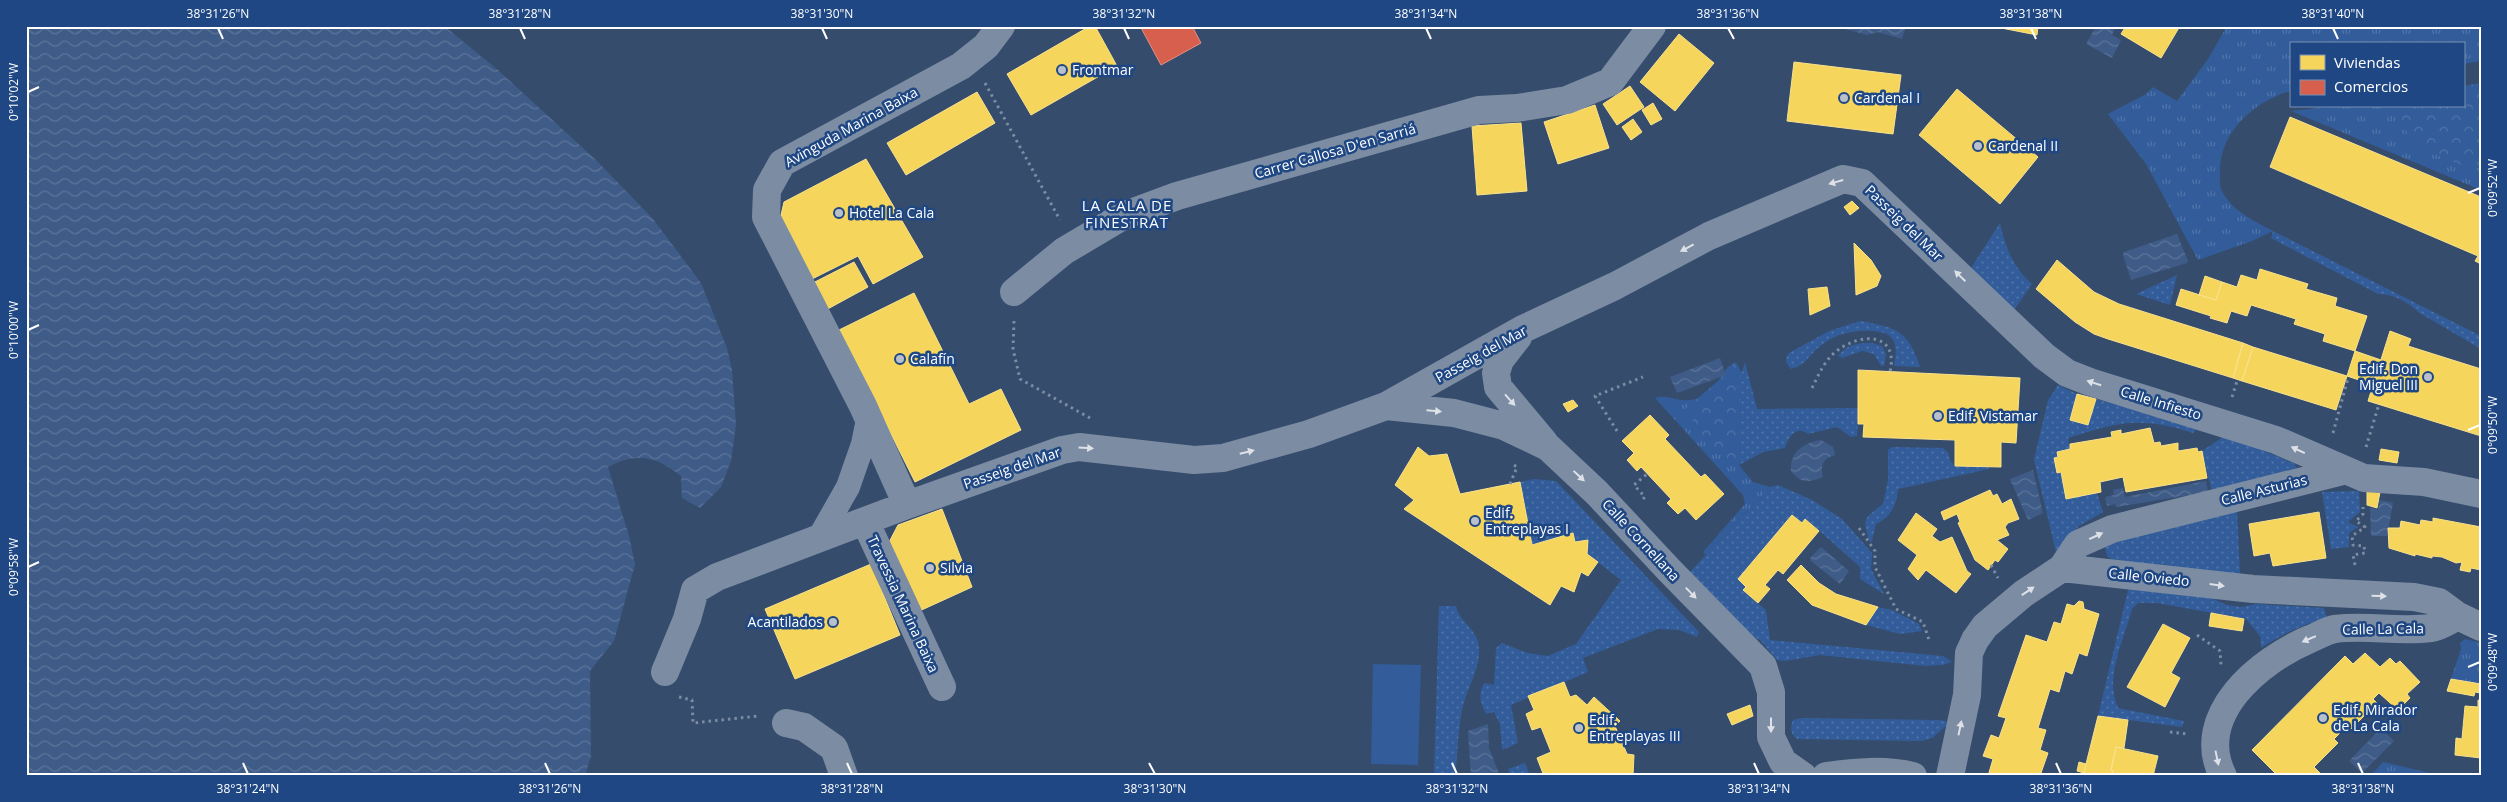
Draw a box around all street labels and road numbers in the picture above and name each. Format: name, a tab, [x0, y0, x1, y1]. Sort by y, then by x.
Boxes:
street label: Avinguda Marina Baixa	[781, 82, 921, 171]
street label: Carrer Callosa D'en Sarriá	[1252, 118, 1418, 183]
street label: Passeig del Mar	[1861, 180, 1948, 265]
street label: Passeig del Mar	[1432, 320, 1530, 387]
street label: Calle Infiesto	[2118, 381, 2204, 424]
street label: Passeig del Mar	[961, 442, 1063, 493]
street label: Calle Asturias	[2219, 470, 2309, 509]
street label: Calle Cornellana	[1598, 494, 1684, 585]
street label: Travessia Marina Baixa	[863, 532, 944, 676]
street label: Calle Oviedo	[2108, 563, 2191, 590]
street label: Calle La Cala	[2342, 618, 2424, 639]

